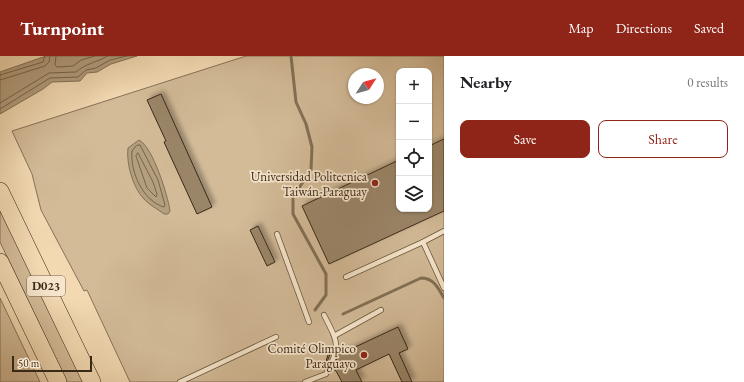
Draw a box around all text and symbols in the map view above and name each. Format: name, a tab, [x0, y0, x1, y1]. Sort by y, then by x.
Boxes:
text: Turnpoint	[20, 16, 104, 41]
text: Map	[568, 19, 594, 37]
text: Directions	[616, 19, 672, 37]
text: Saved	[694, 19, 724, 37]
north arrow	[348, 68, 384, 104]
map controls	[396, 68, 432, 212]
button: +	[396, 68, 432, 104]
text: Nearby	[460, 71, 512, 93]
text: 0 results	[687, 74, 728, 91]
button: −	[396, 104, 432, 140]
button: Save	[460, 120, 590, 158]
button: Share	[598, 120, 728, 158]
button: locate	[396, 140, 432, 176]
place label: Universidad Politecnica Taiwán-Paraguay	[251, 168, 368, 200]
button: layers	[396, 176, 432, 212]
marker: Universidad Politecnica Taiwán-Paraguay	[370, 178, 380, 188]
road number: D023	[27, 276, 65, 296]
place label: Comité Olimpico Paraguayo	[268, 340, 356, 372]
marker: Comité Olimpico Paraguayo	[359, 350, 369, 360]
scale bar	[12, 354, 92, 373]
text: 50 m	[18, 356, 39, 370]

